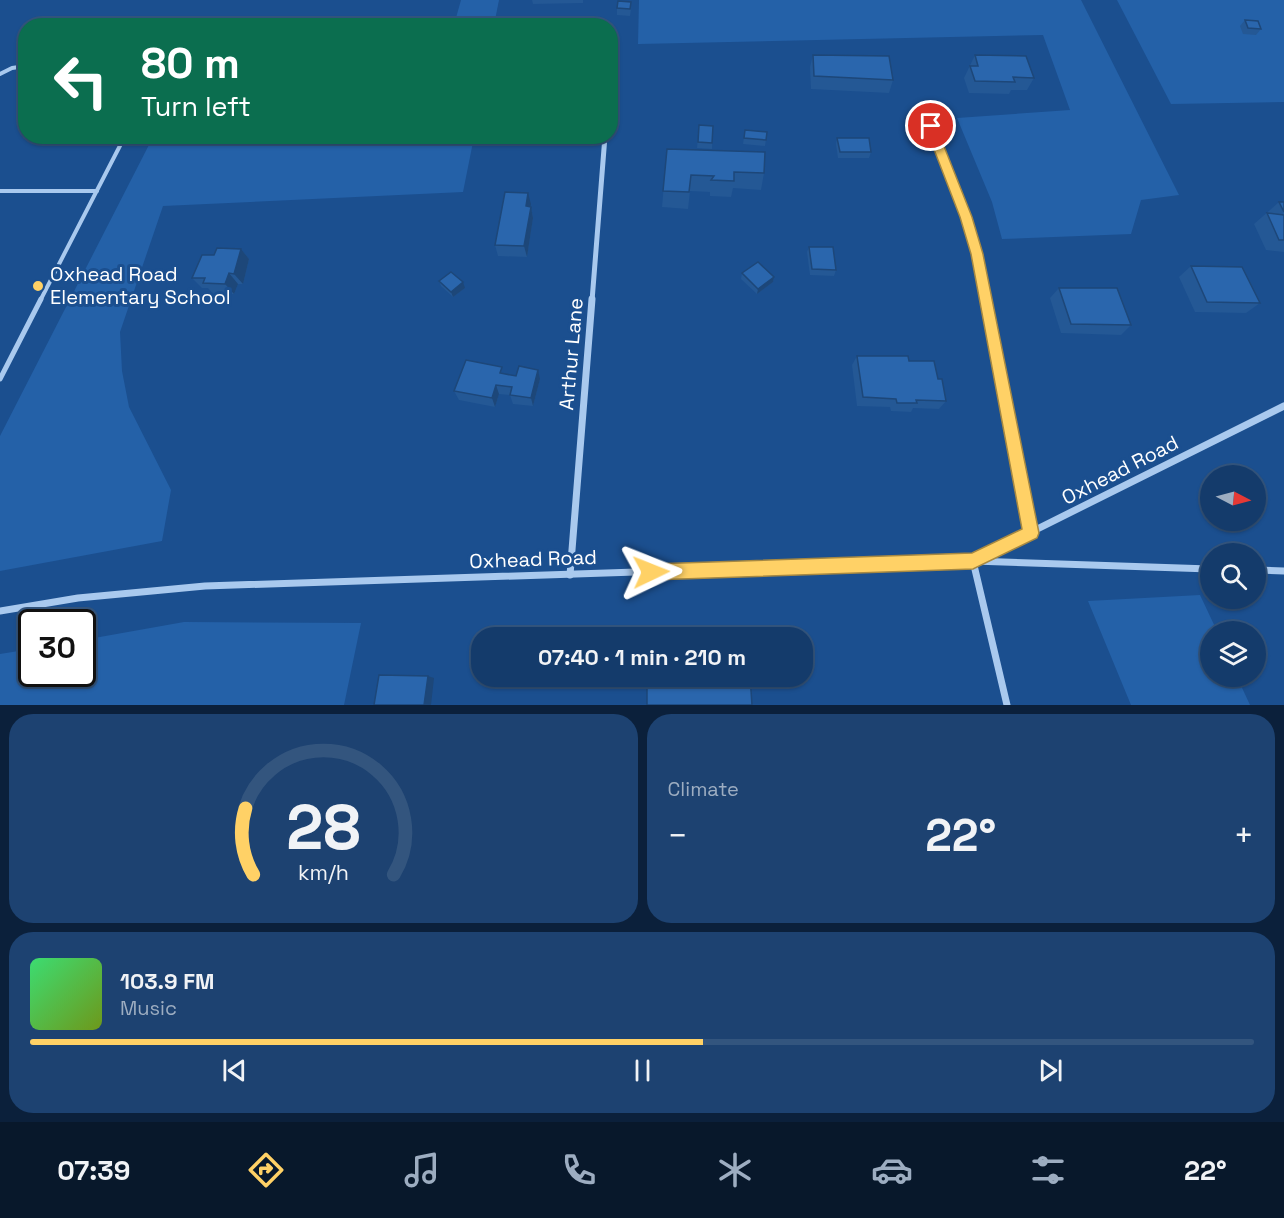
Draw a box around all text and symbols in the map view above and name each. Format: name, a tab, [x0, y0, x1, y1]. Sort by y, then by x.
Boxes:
text: 80 m	[141, 37, 240, 90]
icon: left	[42, 42, 120, 120]
text: Turn left	[141, 89, 251, 124]
pin	[905, 100, 956, 151]
icon: arrive	[914, 109, 947, 142]
place label: Oxhead Road Elementary School	[50, 261, 231, 310]
marker: Oxhead Road Elementary School	[31, 279, 45, 293]
street label: Arthur Lane	[553, 297, 589, 411]
street label: Oxhead Road	[1057, 429, 1183, 511]
north arrow	[1200, 465, 1266, 531]
map controls	[1200, 465, 1266, 687]
position arrow	[619, 540, 683, 604]
button: search	[1200, 543, 1266, 609]
street label: Oxhead Road	[469, 544, 597, 574]
speed limit sign: 30	[18, 609, 96, 687]
button: layers	[1200, 621, 1266, 687]
text: 07:40 · 1 min · 210 m	[538, 643, 746, 671]
text: Climate	[668, 776, 739, 802]
text: 28	[286, 788, 360, 867]
text: 22°	[925, 807, 996, 864]
text: −	[668, 815, 688, 857]
text: +	[1234, 815, 1254, 857]
text: km/h	[298, 860, 349, 887]
text: 103.9 FM	[120, 967, 214, 995]
text: Music	[120, 995, 177, 1021]
icon: previous	[218, 1054, 251, 1087]
icon: pause	[626, 1054, 659, 1087]
icon: next	[1034, 1054, 1067, 1087]
icon: directions	[245, 1149, 287, 1191]
icon: music	[401, 1149, 443, 1191]
icon: phone	[558, 1149, 600, 1191]
icon: climate	[714, 1149, 756, 1191]
icon: car	[871, 1149, 913, 1191]
icon: filters	[1027, 1149, 1069, 1191]
text: 07:39	[57, 1153, 130, 1188]
text: 22°	[1184, 1153, 1227, 1188]

